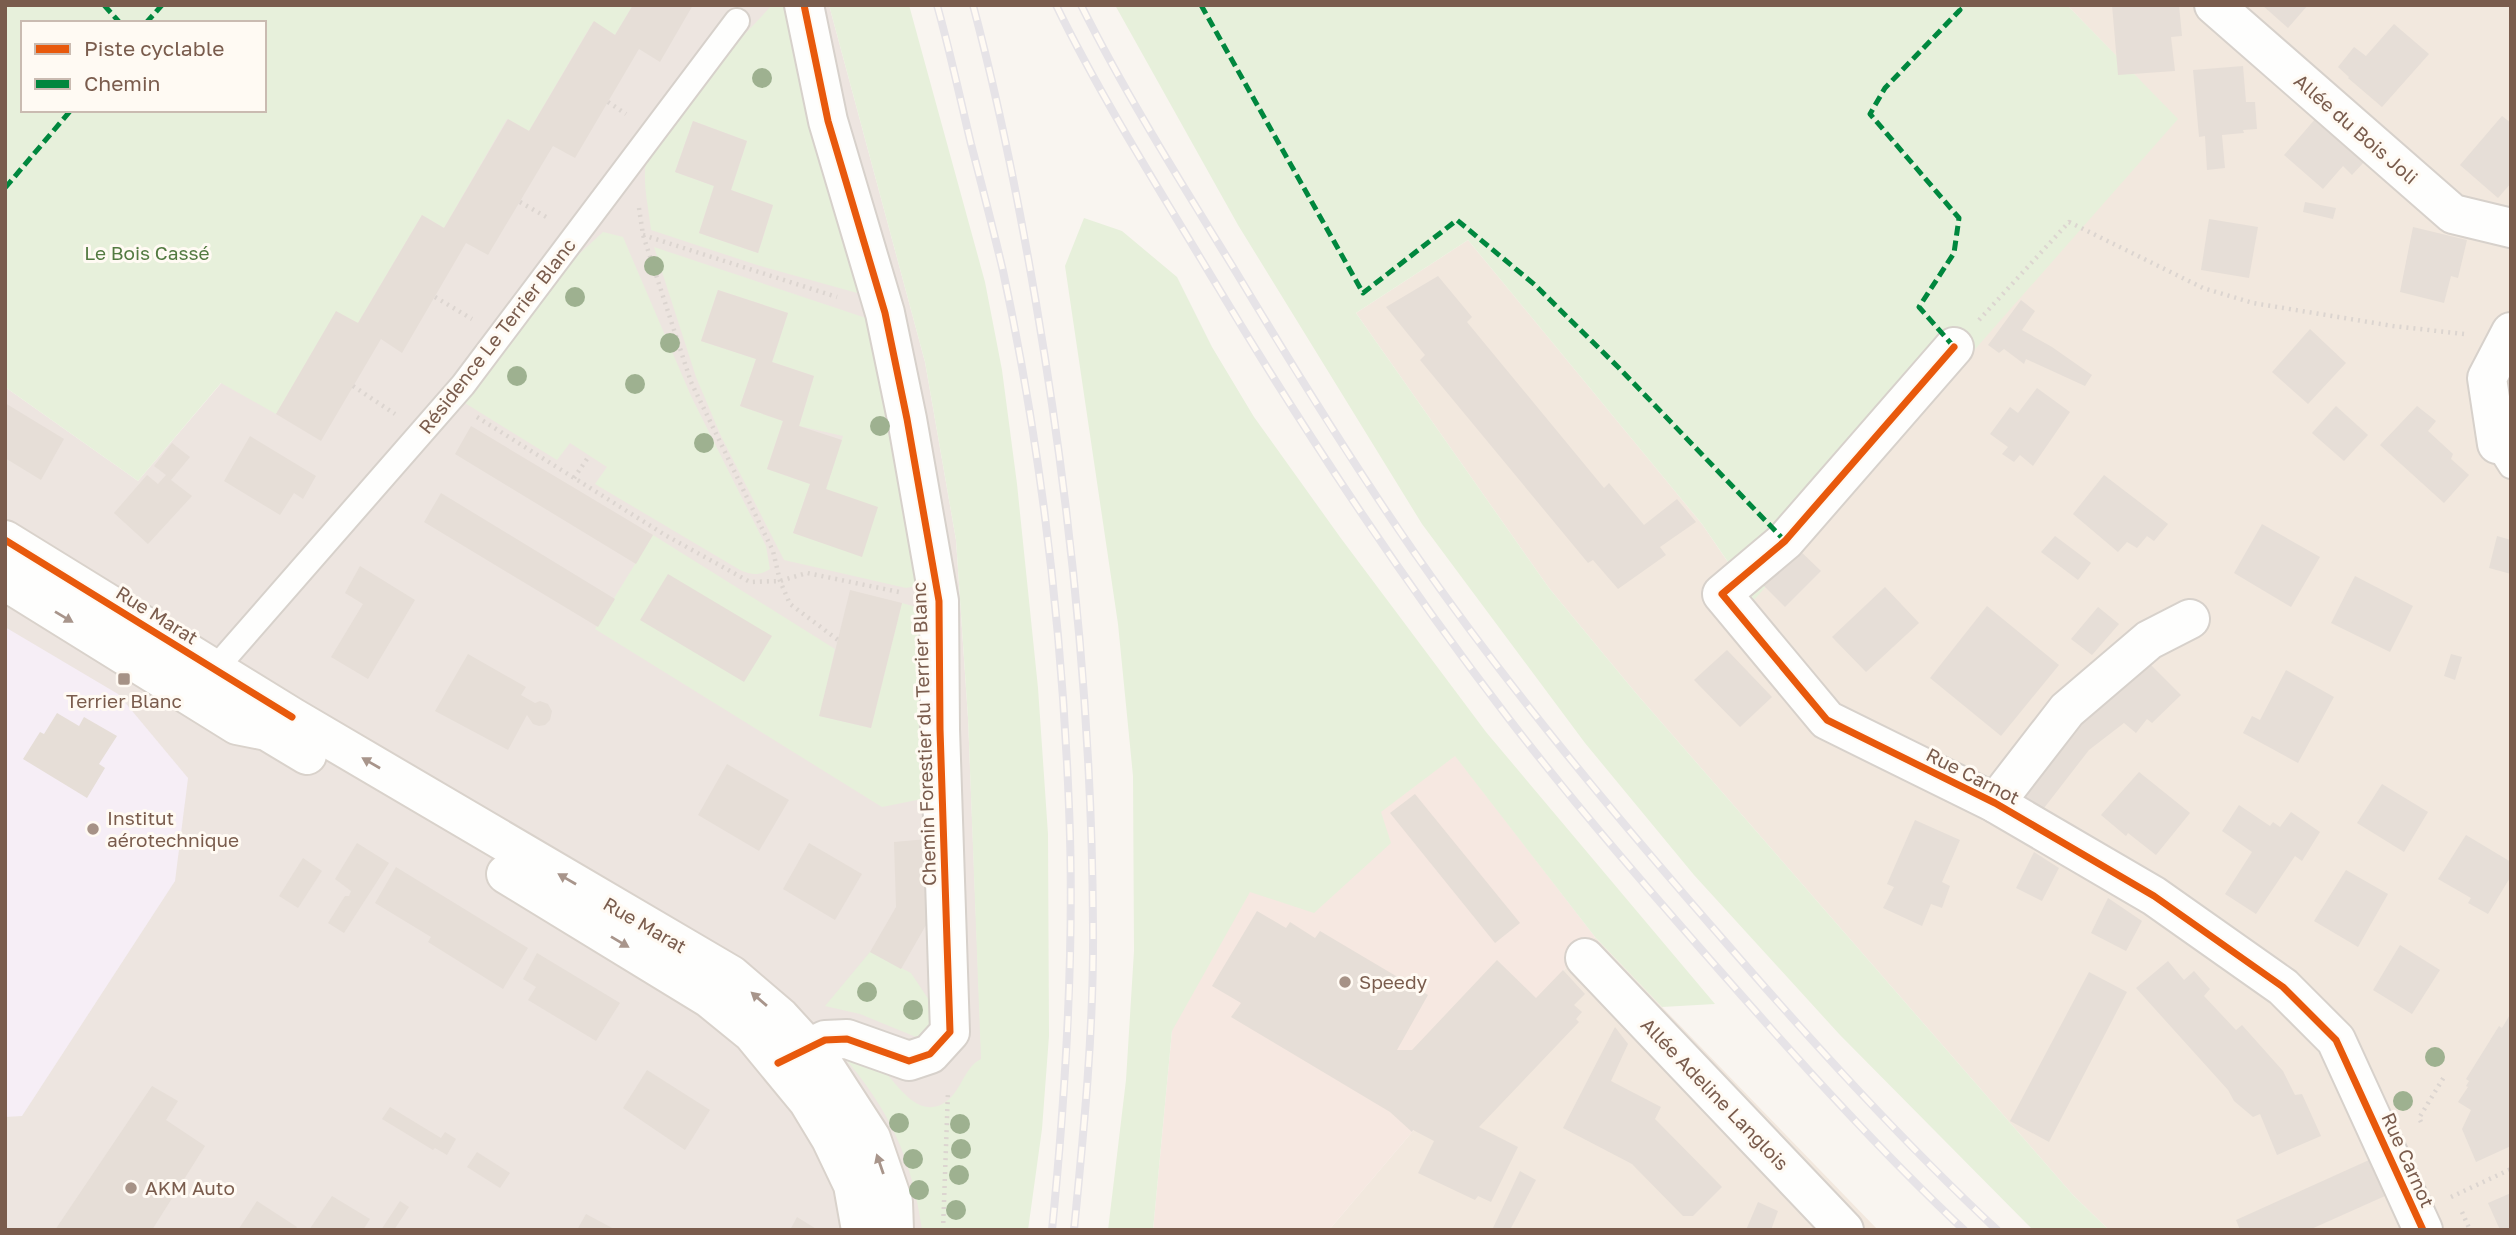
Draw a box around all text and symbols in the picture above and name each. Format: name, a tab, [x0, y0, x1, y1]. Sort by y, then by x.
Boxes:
legend	[21, 21, 266, 112]
text: Piste cyclable	[84, 35, 224, 61]
street label: Allée du Bois Joli	[2290, 69, 2423, 189]
text: Chemin	[84, 70, 161, 96]
street label: Résidence Le Terrier Blanc	[413, 233, 580, 438]
park label: Le Bois Cassé	[84, 241, 210, 264]
street label: Rue Marat	[112, 580, 202, 649]
street label: Chemin Forestier du Terrier Blanc	[907, 582, 940, 887]
one-way arrow	[54, 610, 73, 623]
marker: Terrier Blanc	[116, 671, 132, 687]
place label: Terrier Blanc	[66, 689, 182, 712]
street label: Rue Carnot	[1923, 742, 2024, 809]
one-way arrow	[361, 757, 380, 770]
place label: Institut aérotechnique	[107, 806, 239, 851]
marker: Institut aérotechnique	[85, 821, 101, 837]
one-way arrow	[557, 872, 576, 885]
street label: Rue Marat	[600, 892, 691, 958]
one-way arrow	[611, 936, 630, 949]
place label: Speedy	[1359, 970, 1428, 993]
marker: Speedy	[1337, 974, 1353, 990]
one-way arrow	[750, 991, 768, 1007]
street label: Allée Adeline Langlois	[1637, 1013, 1794, 1174]
street label: Rue Carnot	[2377, 1109, 2440, 1211]
one-way arrow	[874, 1153, 885, 1174]
place label: AKM Auto	[145, 1176, 235, 1199]
marker: AKM Auto	[123, 1180, 139, 1196]

